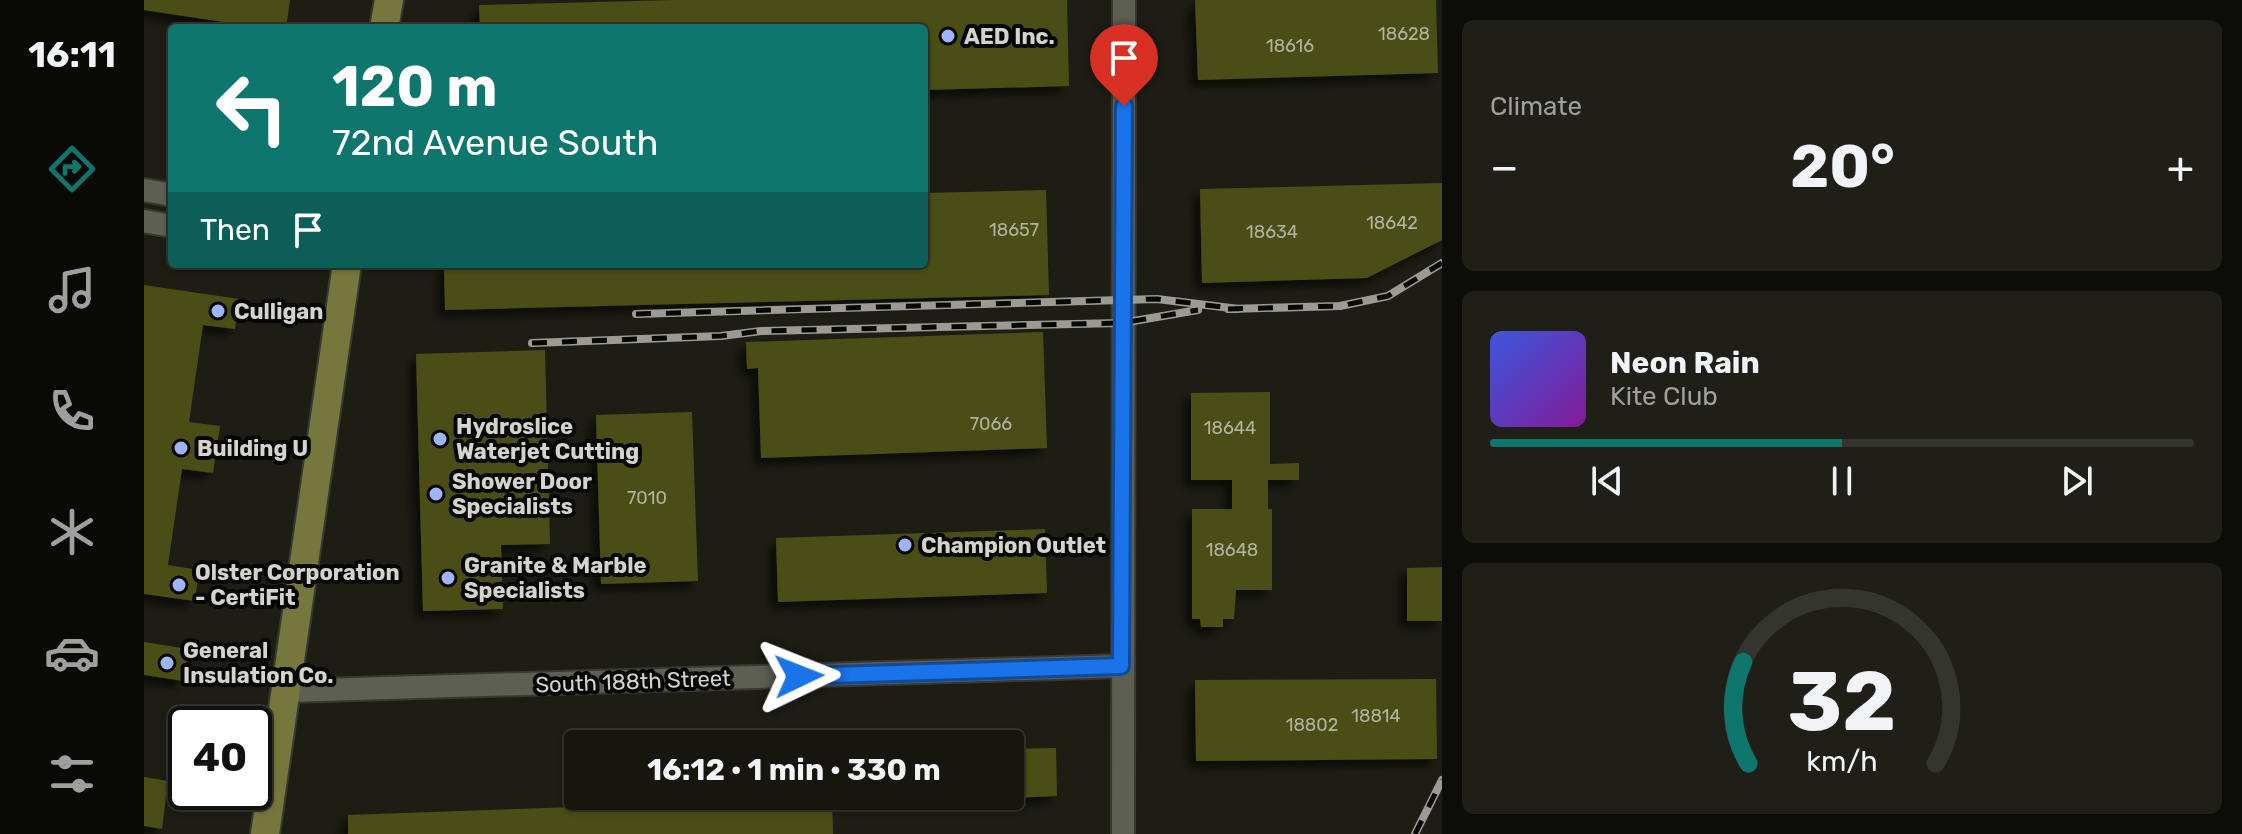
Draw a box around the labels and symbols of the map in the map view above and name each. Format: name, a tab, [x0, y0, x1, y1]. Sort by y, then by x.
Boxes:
place label: AED Inc.	[964, 23, 1055, 50]
house number: 18628	[1378, 23, 1430, 45]
pin	[1090, 24, 1158, 106]
marker: AED Inc.	[939, 27, 957, 45]
house number: 18616	[1266, 35, 1314, 57]
house number: 18642	[1366, 212, 1418, 234]
house number: 18657	[989, 219, 1039, 241]
house number: 18634	[1246, 221, 1298, 243]
place label: Culligan	[234, 298, 324, 325]
marker: Culligan	[209, 302, 227, 320]
place label: Hydroslice Waterjet Cutting	[456, 413, 639, 465]
house number: 7066	[970, 413, 1012, 435]
house number: 18644	[1204, 417, 1256, 439]
marker: Hydroslice Waterjet Cutting	[431, 430, 449, 448]
place label: Building U	[197, 435, 308, 462]
marker: Building U	[172, 439, 190, 457]
place label: Shower Door Specialists	[452, 468, 592, 520]
marker: Shower Door Specialists	[427, 485, 445, 503]
house number: 7010	[627, 487, 667, 509]
place label: Champion Outlet	[921, 532, 1106, 559]
marker: Champion Outlet	[896, 536, 914, 554]
house number: 18648	[1206, 539, 1258, 561]
place label: Granite & Marble Specialists	[464, 552, 647, 604]
place label: Olster Corporation - CertiFit	[195, 559, 400, 611]
marker: Granite & Marble Specialists	[439, 569, 457, 587]
marker: Olster Corporation - CertiFit	[170, 576, 188, 594]
position arrow	[757, 634, 841, 718]
place label: General Insulation Co.	[183, 637, 334, 689]
marker: General Insulation Co.	[158, 654, 176, 672]
street label: South 188th Street	[535, 665, 731, 698]
house number: 18814	[1351, 705, 1401, 727]
speed limit sign: 40	[168, 706, 272, 810]
house number: 18802	[1286, 714, 1338, 736]

